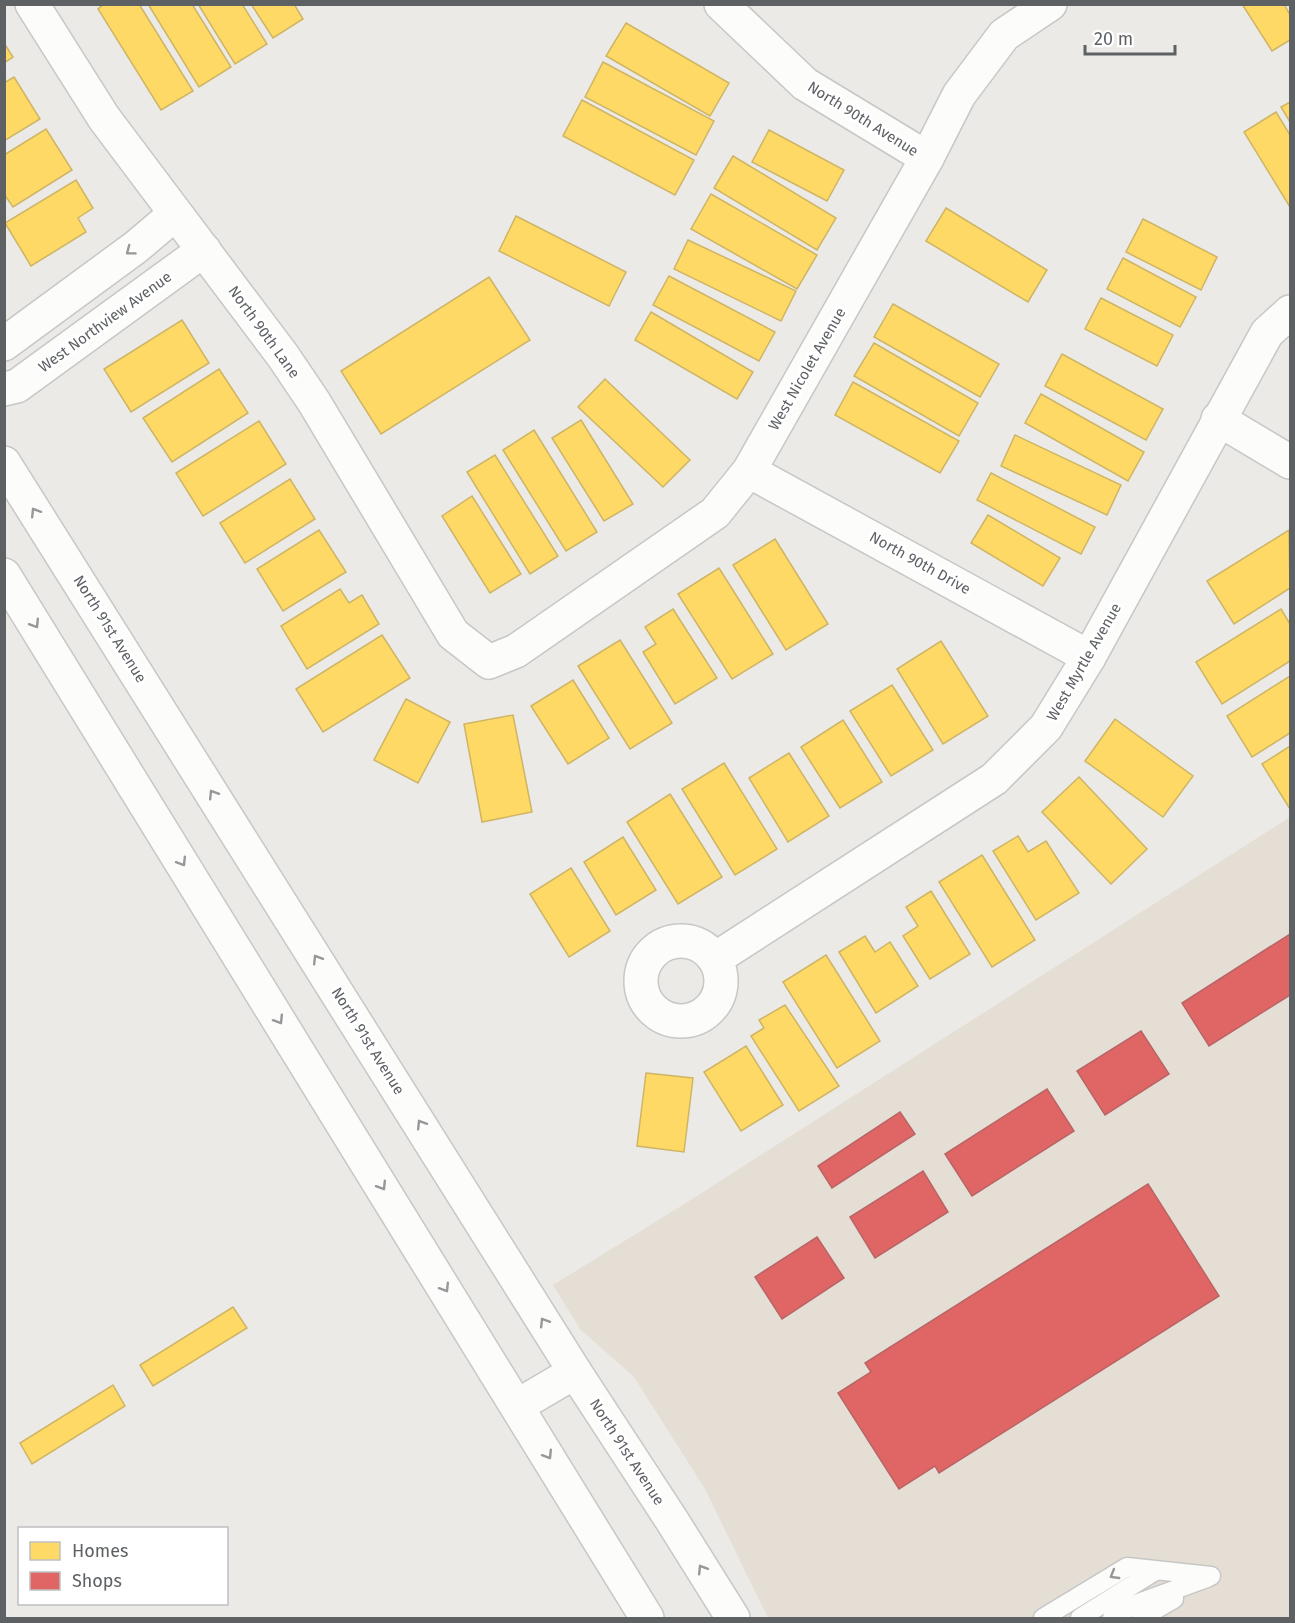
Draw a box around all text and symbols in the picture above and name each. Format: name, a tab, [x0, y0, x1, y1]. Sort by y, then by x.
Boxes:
scale bar	[1085, 18, 1175, 56]
text: 20 m	[1094, 28, 1133, 50]
street label: North 90th Avenue	[804, 78, 922, 160]
one-way arrow	[126, 244, 137, 255]
street label: West Northview Avenue	[35, 268, 175, 376]
street label: North 90th Lane	[224, 282, 304, 382]
street label: West Nicolet Avenue	[765, 304, 849, 434]
one-way arrow	[31, 508, 43, 518]
street label: North 90th Drive	[866, 528, 974, 598]
street label: North 91st Avenue	[70, 572, 150, 686]
street label: West Myrtle Avenue	[1043, 600, 1125, 724]
one-way arrow	[28, 618, 40, 628]
one-way arrow	[209, 790, 220, 801]
one-way arrow	[175, 856, 187, 866]
one-way arrow	[312, 955, 324, 965]
street label: North 91st Avenue	[328, 984, 408, 1098]
one-way arrow	[272, 1014, 284, 1024]
one-way arrow	[416, 1120, 428, 1130]
one-way arrow	[374, 1180, 386, 1190]
one-way arrow	[437, 1282, 449, 1292]
one-way arrow	[539, 1318, 551, 1328]
street label: North 91st Avenue	[586, 1395, 668, 1509]
one-way arrow	[540, 1449, 552, 1459]
legend	[18, 1527, 228, 1605]
text: Homes	[72, 1540, 128, 1562]
one-way arrow	[698, 1565, 710, 1575]
one-way arrow	[1109, 1568, 1120, 1579]
text: Shops	[72, 1570, 122, 1592]

